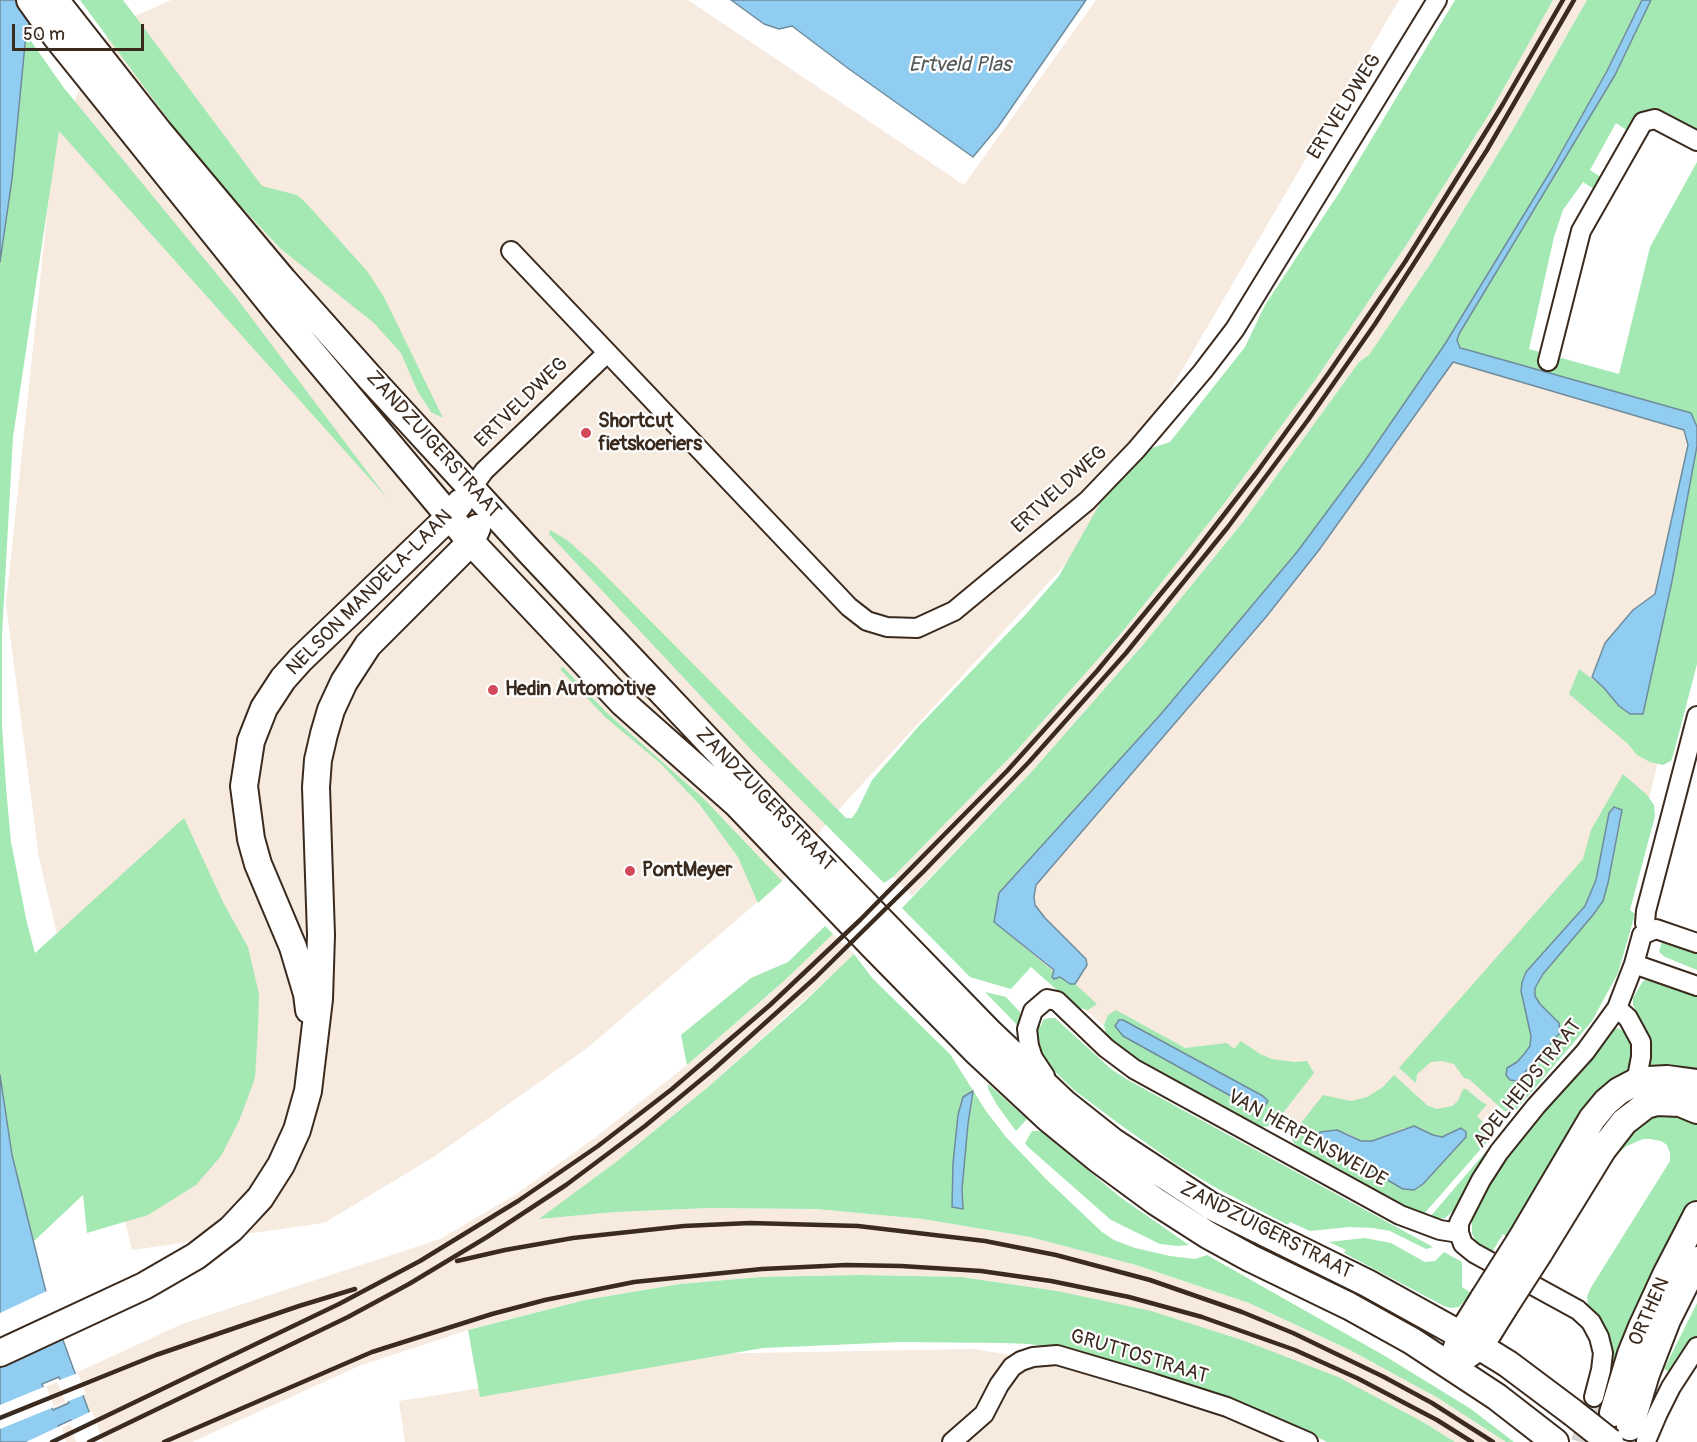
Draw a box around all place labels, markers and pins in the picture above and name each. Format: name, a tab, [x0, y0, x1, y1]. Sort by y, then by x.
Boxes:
place label: Shortcut fietskoeriers	[598, 410, 702, 457]
marker: Shortcut fietskoeriers	[579, 426, 593, 440]
place label: Hedin Automotive	[505, 678, 656, 702]
marker: Hedin Automotive	[486, 683, 500, 697]
place label: PontMeyer	[642, 859, 732, 883]
marker: PontMeyer	[623, 864, 637, 878]

